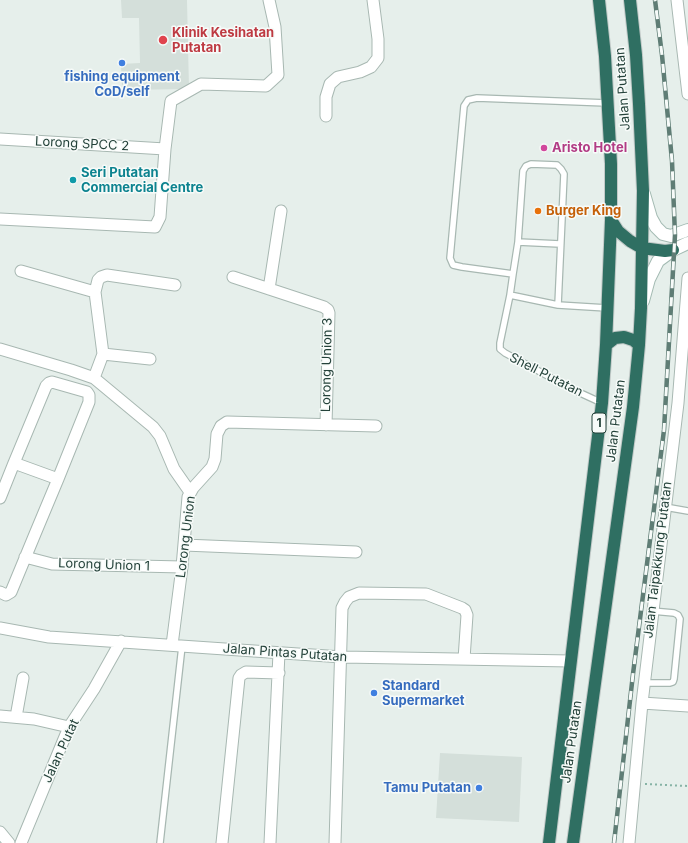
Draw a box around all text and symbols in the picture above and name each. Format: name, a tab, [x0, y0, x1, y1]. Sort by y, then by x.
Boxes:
place label: Klinik Kesihatan Putatan	[172, 25, 274, 56]
marker: Klinik Kesihatan Putatan	[157, 34, 169, 46]
street label: Jalan Putatan	[612, 47, 634, 131]
marker: fishing equipment CoD/self	[117, 58, 127, 68]
place label: fishing equipment CoD/self	[64, 69, 180, 100]
street label: Lorong SPCC 2	[35, 134, 129, 154]
place label: Aristo Hotel	[552, 140, 627, 156]
marker: Aristo Hotel	[539, 143, 549, 153]
place label: Seri Putatan Commercial Centre	[81, 165, 203, 196]
marker: Seri Putatan Commercial Centre	[68, 175, 78, 185]
place label: Burger King	[546, 203, 621, 219]
marker: Burger King	[533, 206, 543, 216]
street label: Lorong Union 3	[318, 318, 336, 412]
street label: Shell Putatan	[507, 350, 585, 400]
street label: Jalan Putatan	[603, 379, 629, 463]
road number: 1	[592, 413, 606, 433]
street label: Jalan Taipakkung Putatan	[641, 481, 675, 639]
street label: Lorong Union	[173, 495, 199, 579]
street label: Lorong Union 1	[58, 556, 150, 574]
street label: Jalan Pintas Putatan	[222, 641, 348, 665]
place label: Standard Supermarket	[382, 678, 465, 709]
marker: Standard Supermarket	[369, 688, 379, 698]
street label: Jalan Putatan	[558, 700, 586, 784]
street label: Jalan Putat	[39, 717, 83, 785]
place label: Tamu Putatan	[383, 780, 471, 796]
marker: Tamu Putatan	[474, 783, 484, 793]

